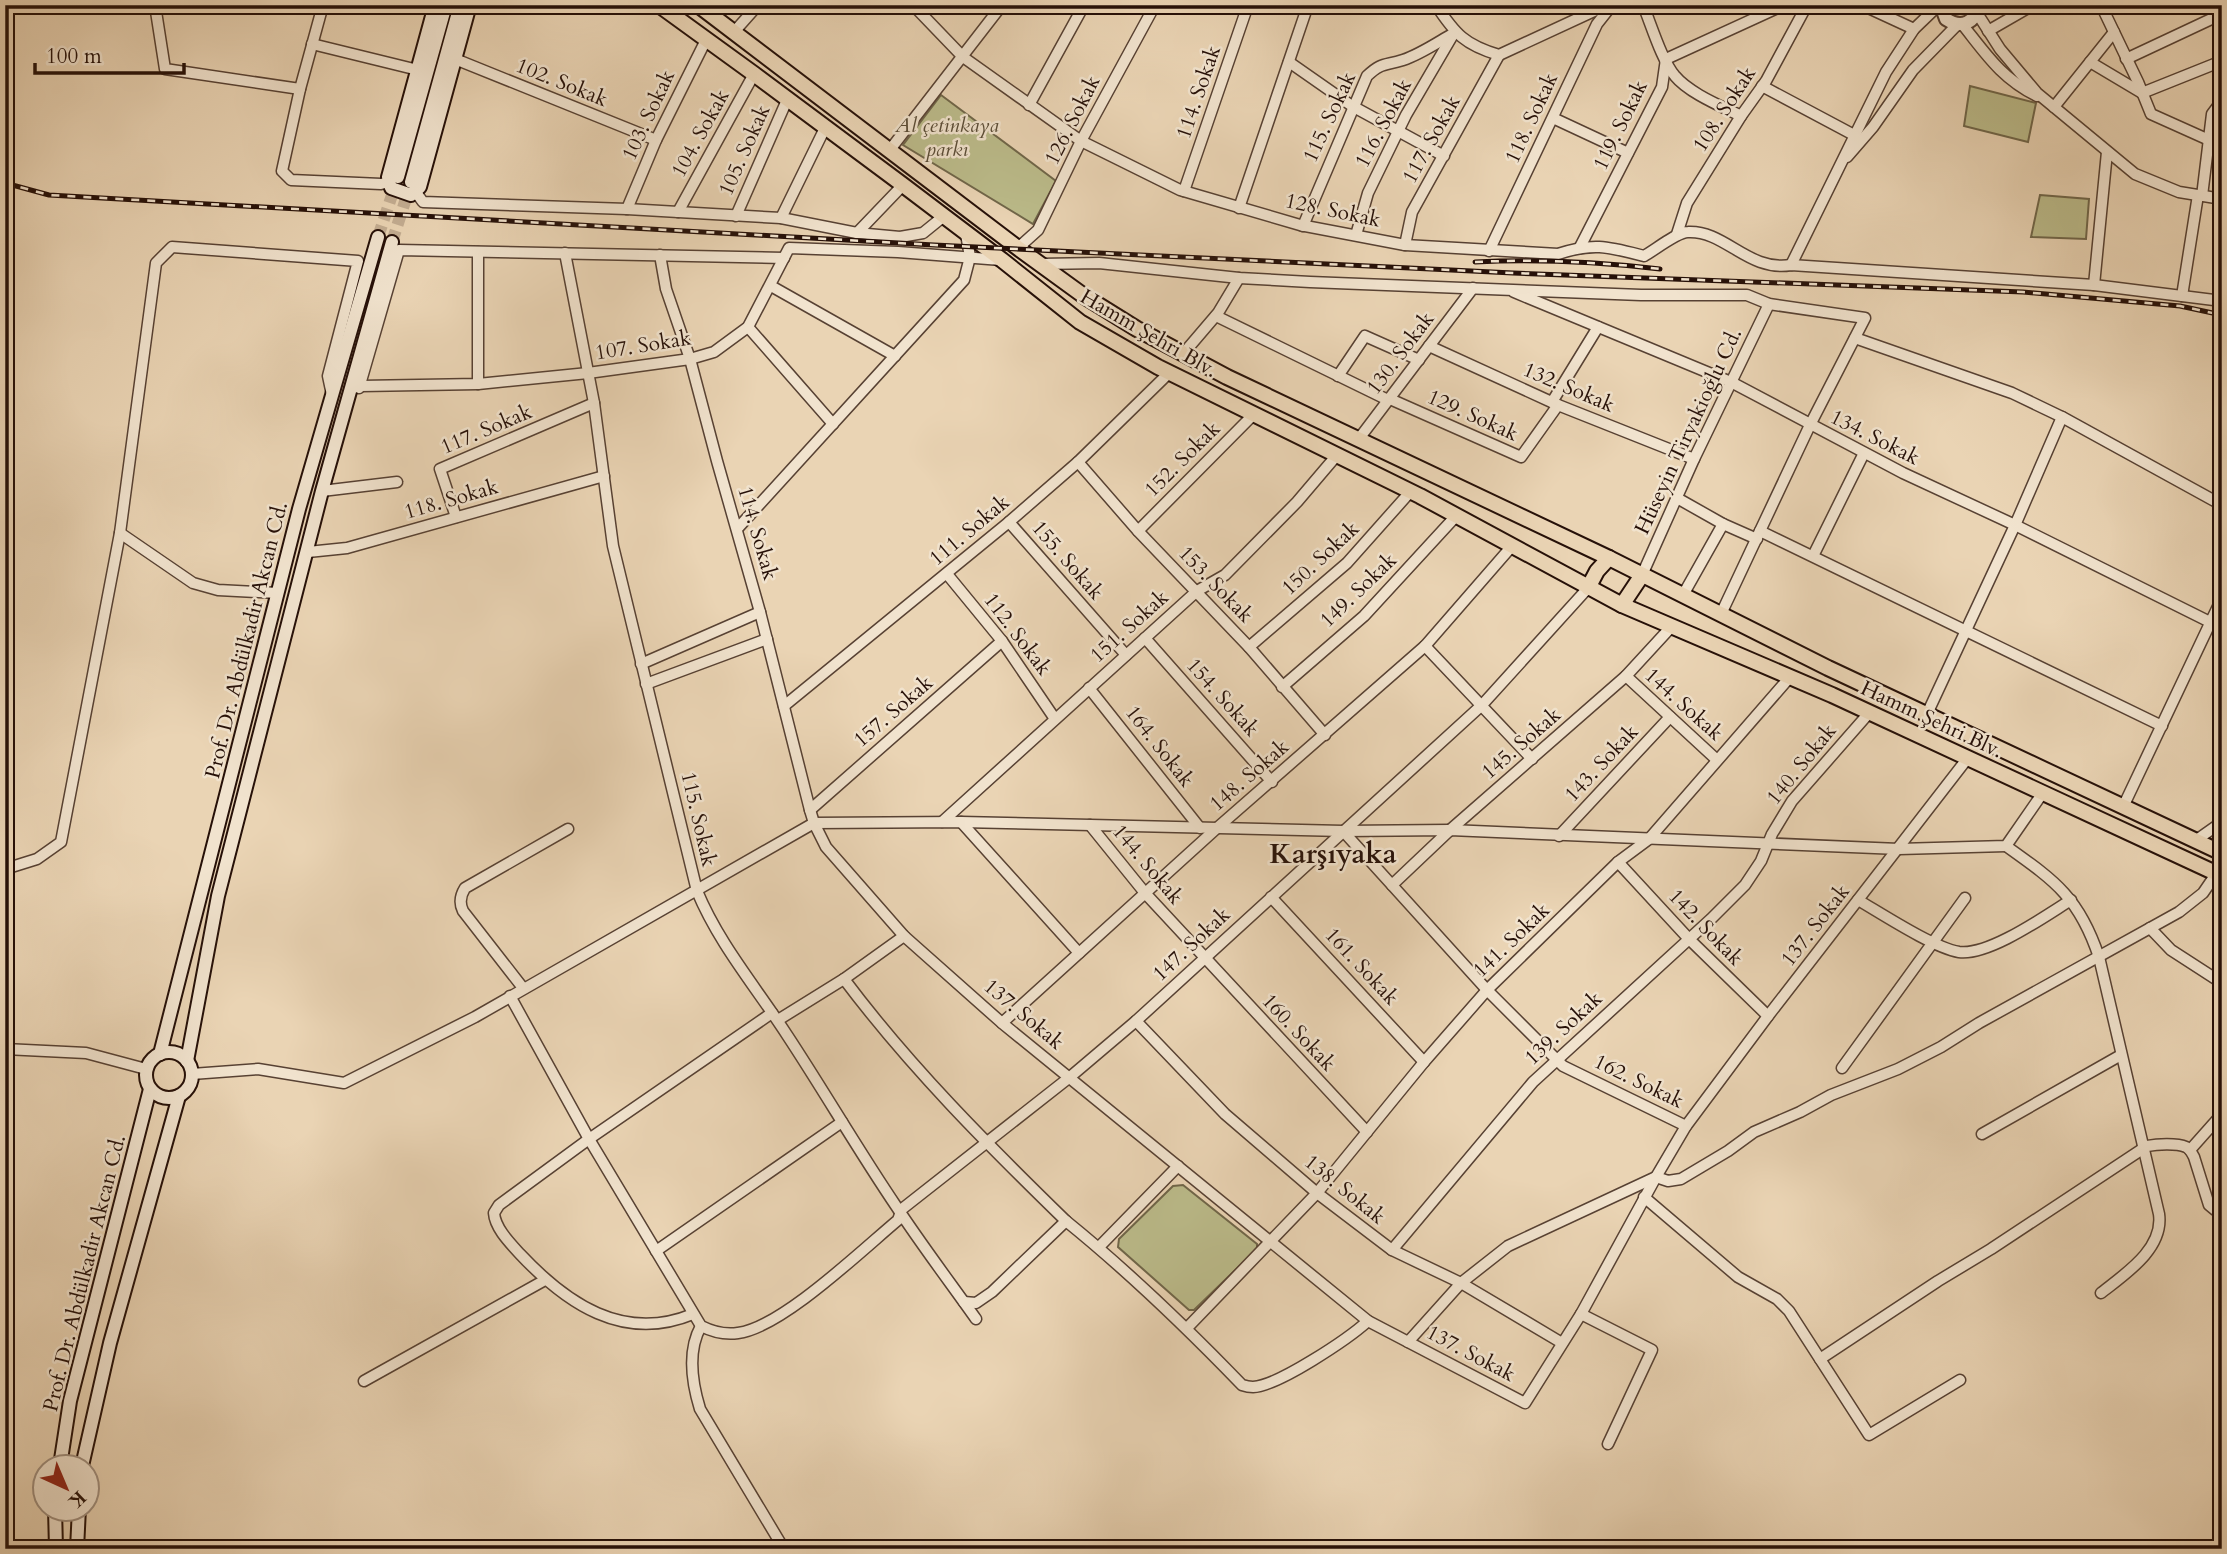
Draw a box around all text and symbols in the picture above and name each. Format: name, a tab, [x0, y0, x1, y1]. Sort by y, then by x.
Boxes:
scale bar	[35, 32, 184, 76]
street label: 114. Sokak	[1169, 41, 1228, 143]
text: 100 m	[46, 42, 102, 71]
street label: 102. Sokak	[512, 51, 613, 114]
street label: 108. Sokak	[1686, 60, 1763, 158]
street label: 103. Sokak	[615, 65, 682, 165]
street label: 115. Sokak	[1296, 67, 1363, 167]
street label: 118. Sokak	[1498, 68, 1565, 168]
street label: 126. Sokak	[1038, 70, 1108, 170]
street label: 116. Sokak	[1348, 73, 1419, 173]
street label: 119. Sokak	[1586, 75, 1655, 175]
street label: 104. Sokak	[664, 83, 737, 183]
street label: 117. Sokak	[1395, 89, 1468, 189]
street label: 105. Sokak	[712, 99, 778, 200]
park label: Al çetinkaya parkı	[894, 111, 999, 164]
street label: 128. Sokak	[1283, 186, 1384, 235]
street label: Hamm Şehri Blv.	[1075, 282, 1223, 385]
street label: 130. Sokak	[1360, 305, 1442, 401]
street label: 107. Sokak	[593, 323, 694, 367]
street label: Hüseyin Tiryakioğlu Cd.	[1628, 323, 1749, 539]
street label: 132. Sokak	[1519, 355, 1620, 420]
street label: 129. Sokak	[1423, 383, 1524, 449]
street label: 117. Sokak	[436, 397, 537, 462]
street label: 134. Sokak	[1825, 403, 1925, 473]
street label: 152. Sokak	[1138, 414, 1227, 504]
street label: 118. Sokak	[401, 472, 502, 527]
street label: 114. Sokak	[730, 483, 785, 584]
street label: 111. Sokak	[923, 488, 1016, 573]
street label: Prof. Dr. Abdülkadir Akcan Cd.	[198, 499, 295, 782]
street label: 155. Sokak	[1025, 514, 1111, 607]
street label: 150. Sokak	[1275, 514, 1366, 602]
street label: 153. Sokak	[1172, 540, 1260, 630]
street label: 149. Sokak	[1314, 546, 1404, 634]
street label: 151. Sokak	[1084, 583, 1176, 669]
street label: 112. Sokak	[977, 587, 1059, 682]
street label: 154. Sokak	[1180, 652, 1266, 744]
street label: 144. Sokak	[1638, 661, 1730, 748]
street label: 157. Sokak	[847, 668, 940, 754]
street label: Hamm Şehri Blv.	[1856, 674, 2008, 765]
street label: 164. Sokak	[1118, 699, 1201, 794]
street label: 145. Sokak	[1475, 700, 1568, 786]
street label: 140. Sokak	[1760, 717, 1844, 811]
street label: 143. Sokak	[1558, 718, 1645, 809]
street label: 148. Sokak	[1203, 732, 1296, 818]
street label: 115. Sokak	[674, 769, 724, 870]
street label: 144. Sokak	[1105, 818, 1190, 911]
district label: Karşıyaka	[1269, 835, 1397, 873]
street label: 137. Sokak	[1774, 878, 1857, 972]
street label: 142. Sokak	[1662, 883, 1750, 973]
street label: 141. Sokak	[1467, 896, 1557, 984]
street label: 147. Sokak	[1146, 900, 1237, 988]
street label: 161. Sokak	[1318, 921, 1406, 1012]
street label: 137. Sokak	[977, 972, 1071, 1057]
street label: 139. Sokak	[1518, 984, 1609, 1072]
street label: 160. Sokak	[1255, 987, 1343, 1078]
street label: 162. Sokak	[1589, 1047, 1689, 1116]
street label: Prof. Dr. Abdülkadir Akcan Cd.	[36, 1132, 133, 1415]
street label: 138. Sokak	[1298, 1148, 1392, 1232]
street label: 137. Sokak	[1421, 1318, 1521, 1389]
north arrow	[32, 1452, 102, 1522]
text: K	[62, 1485, 92, 1515]

